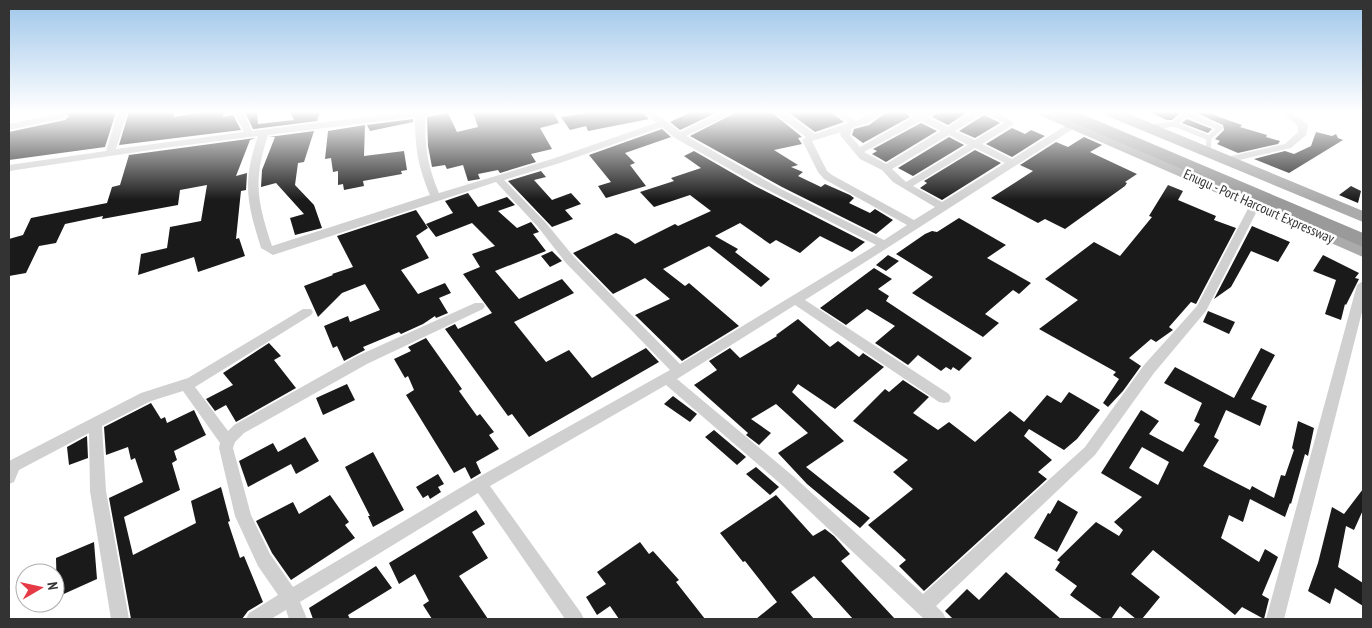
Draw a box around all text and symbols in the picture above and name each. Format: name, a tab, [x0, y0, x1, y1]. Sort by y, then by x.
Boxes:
street label: Enugu - Port Harcourt Expressway	[1181, 165, 1338, 248]
north arrow	[15, 563, 65, 613]
text: N	[43, 581, 62, 591]

